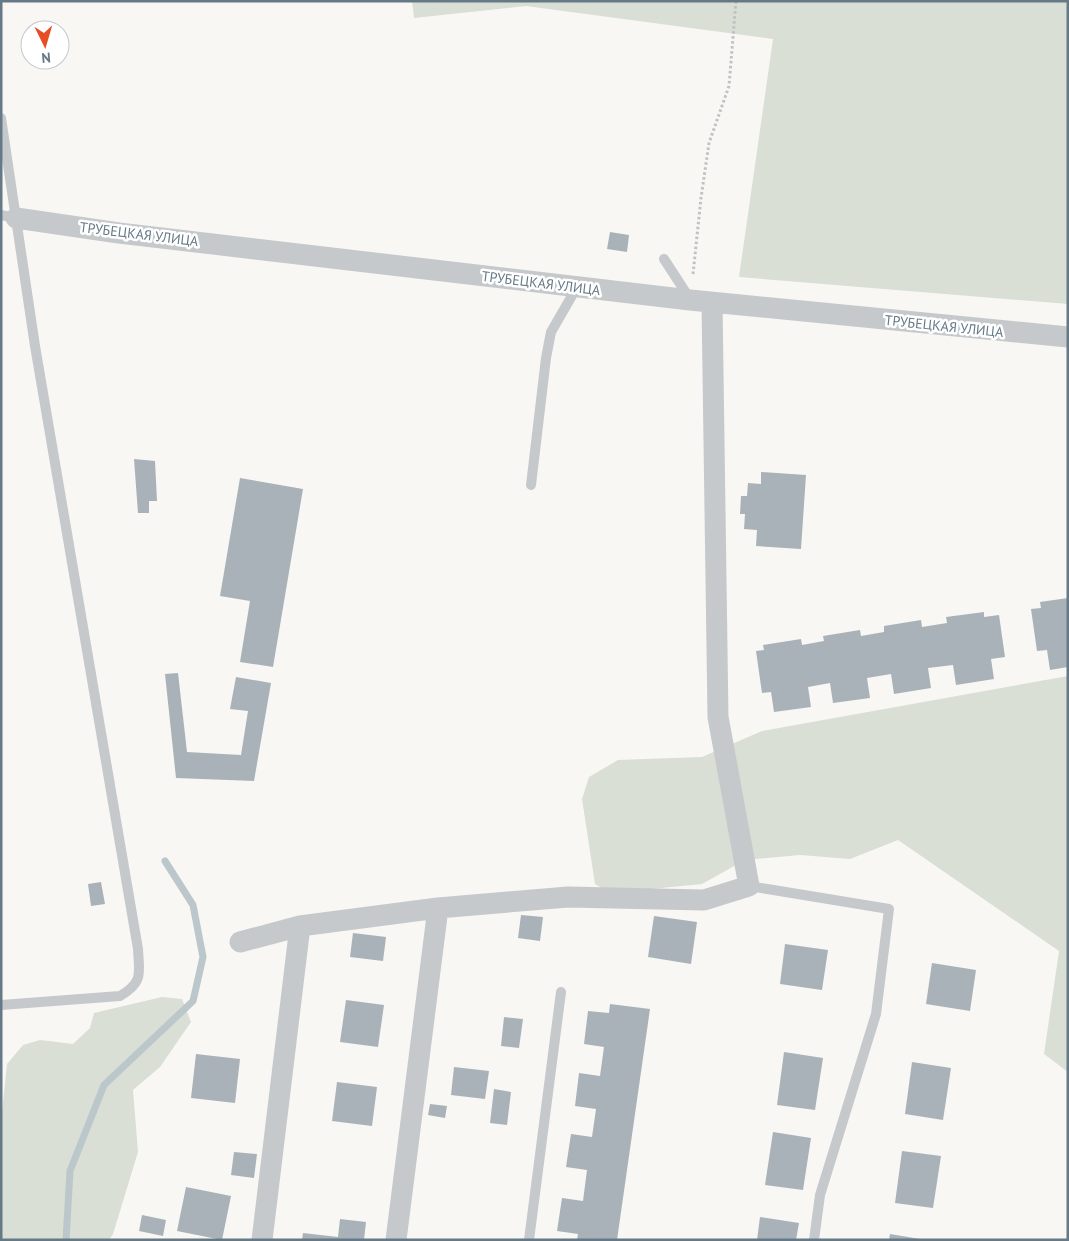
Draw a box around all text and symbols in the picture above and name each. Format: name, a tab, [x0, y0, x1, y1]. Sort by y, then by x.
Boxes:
north arrow	[20, 20, 70, 70]
text: N	[41, 49, 52, 67]
street label: ТРУБЕЦКАЯ УЛИЦА	[79, 218, 200, 250]
street label: ТРУБЕЦКАЯ УЛИЦА	[481, 267, 602, 299]
street label: ТРУБЕЦКАЯ УЛИЦА	[884, 311, 1005, 341]

